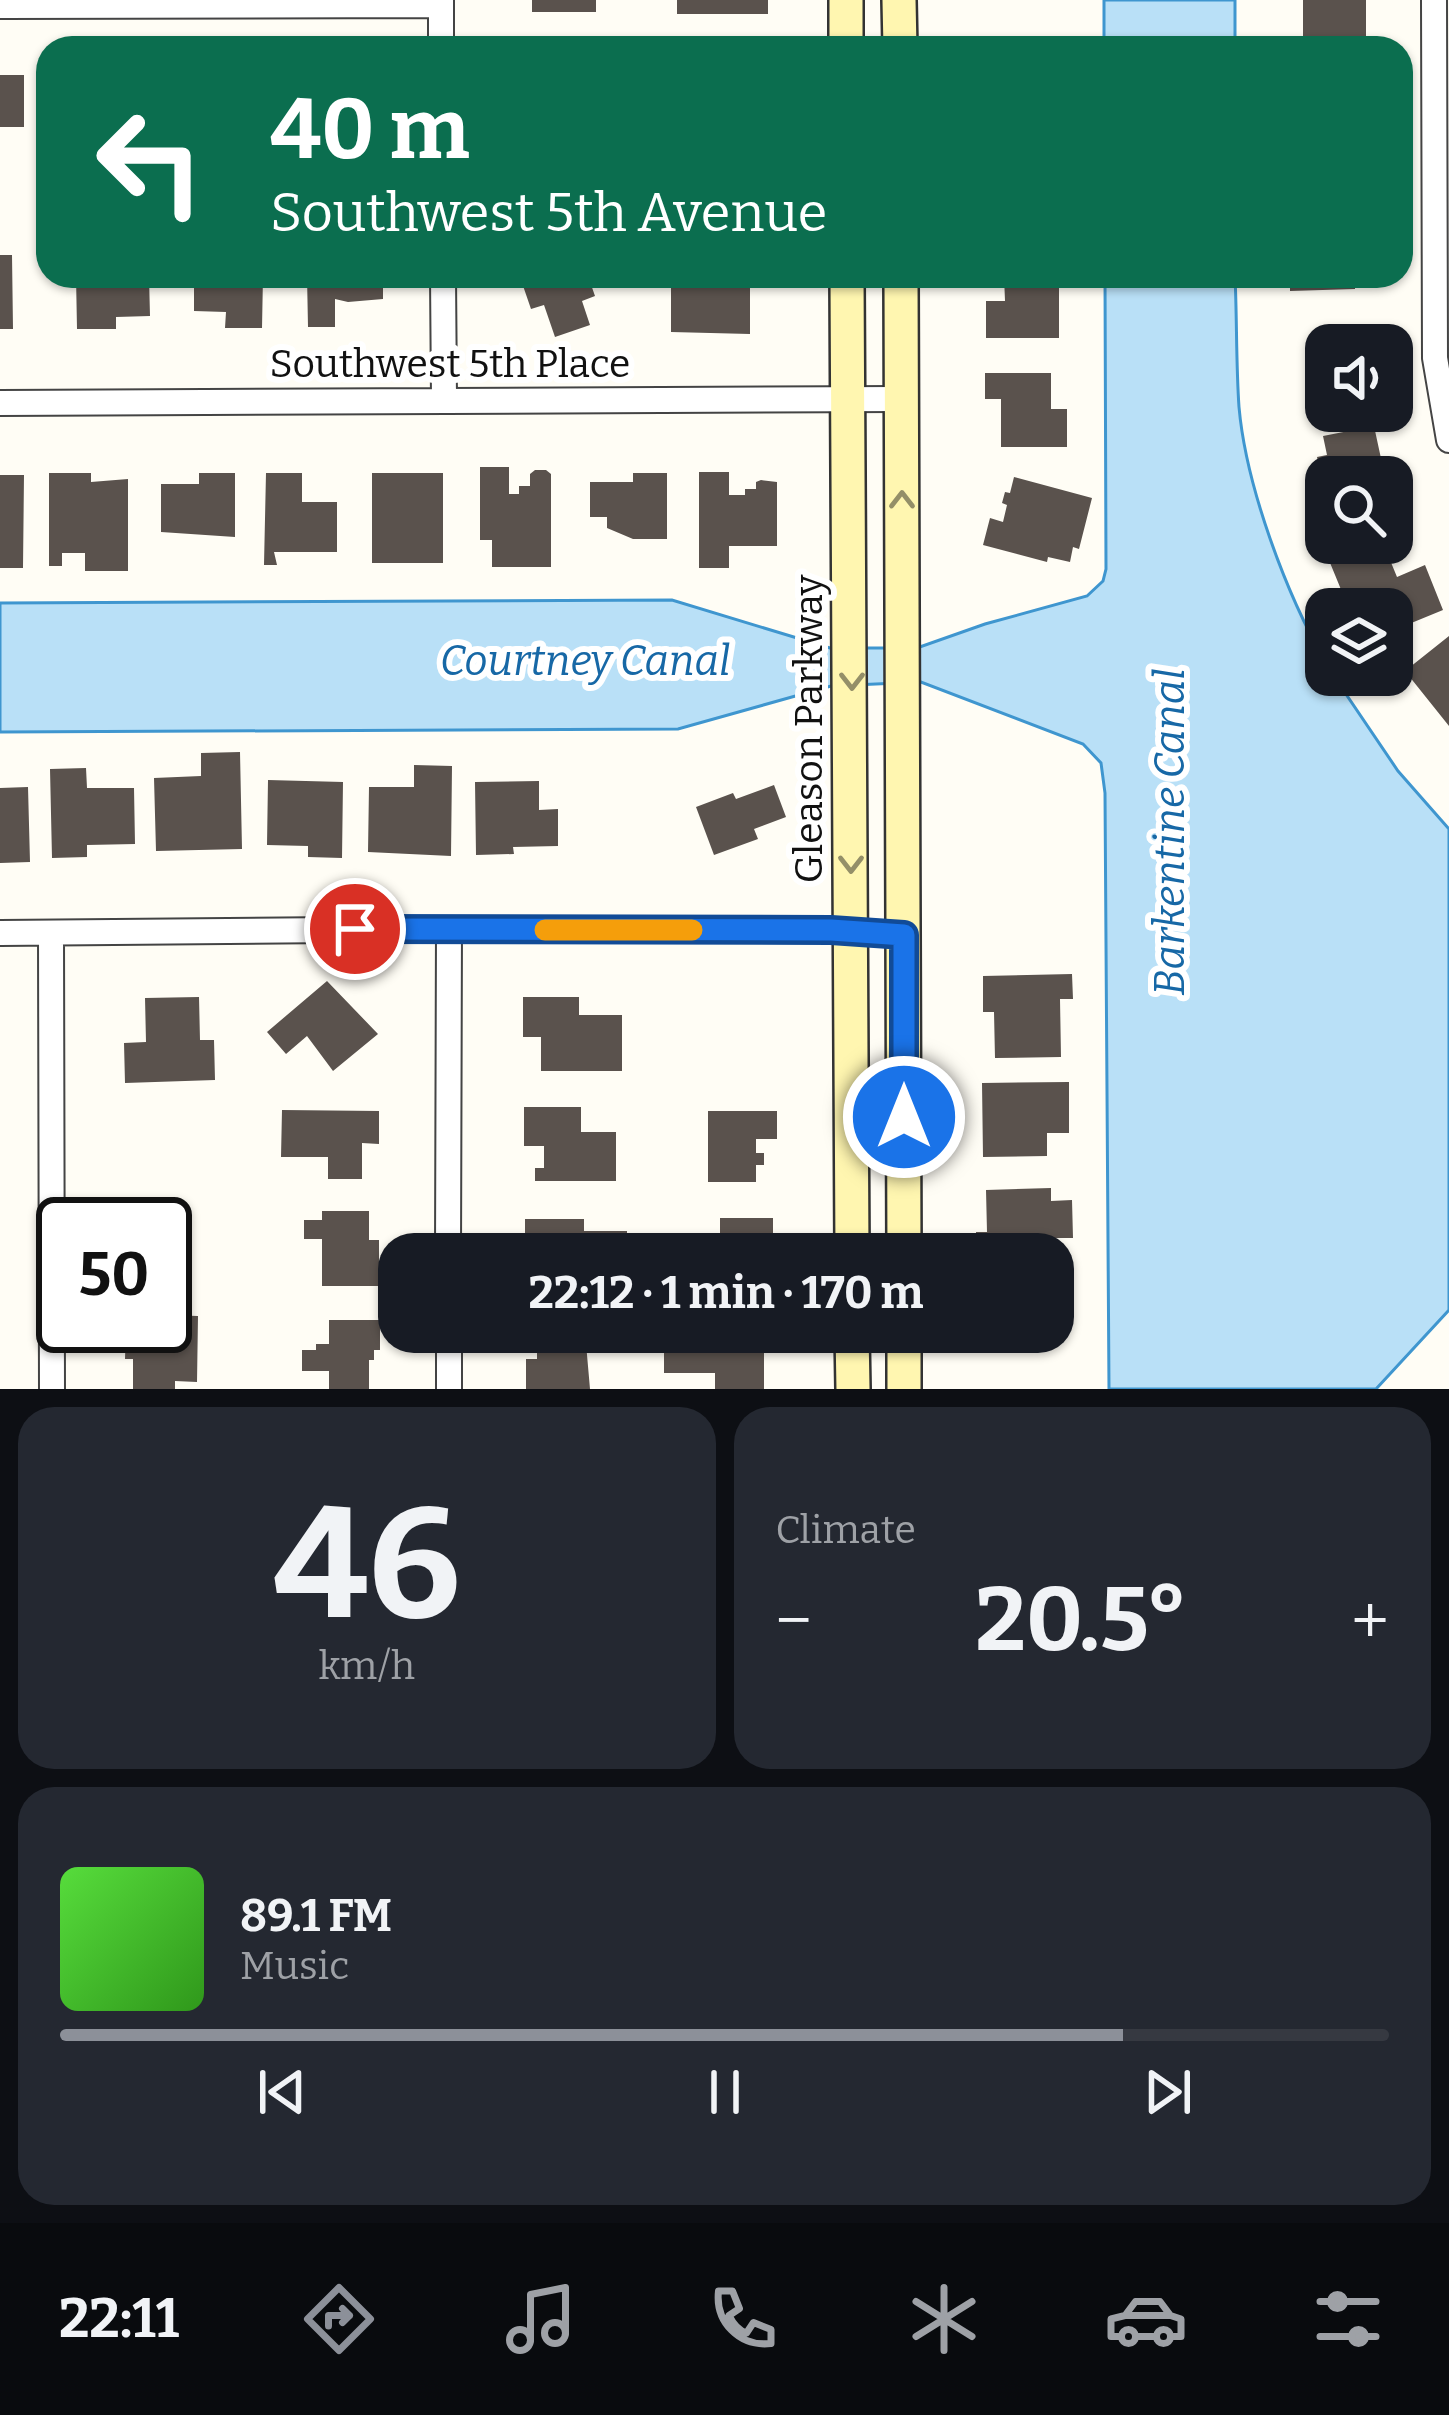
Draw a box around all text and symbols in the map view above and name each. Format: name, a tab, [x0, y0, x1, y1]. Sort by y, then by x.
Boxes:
text: 40 m	[270, 79, 470, 180]
icon: left	[72, 84, 228, 240]
text: Southwest 5th Avenue	[270, 181, 827, 245]
map controls	[1305, 324, 1413, 696]
button: sound	[1305, 324, 1413, 432]
street label: Southwest 5th Place	[270, 341, 630, 387]
button: search	[1305, 456, 1413, 564]
one-way arrow	[889, 490, 915, 508]
street label: Gleason Parkway	[786, 574, 832, 883]
button: layers	[1305, 588, 1413, 696]
water label: Courtney Canal	[440, 636, 730, 686]
water label: Barkentine Canal	[1145, 668, 1195, 996]
one-way arrow	[839, 673, 865, 691]
one-way arrow	[838, 856, 864, 874]
pin	[304, 878, 406, 980]
icon: arrive	[322, 896, 388, 962]
position arrow	[841, 1054, 967, 1180]
speed limit sign: 50	[36, 1197, 192, 1353]
text: 22:12 · 1 min · 170 m	[528, 1266, 924, 1320]
text: 46	[273, 1471, 460, 1658]
text: Climate	[776, 1507, 916, 1553]
text: 20.5°	[975, 1566, 1188, 1674]
text: −	[776, 1581, 812, 1660]
text: +	[1351, 1581, 1389, 1660]
text: km/h	[318, 1643, 415, 1689]
text: 89.1 FM	[240, 1889, 392, 1943]
text: Music	[240, 1943, 349, 1989]
icon: previous	[249, 2059, 315, 2125]
icon: pause	[692, 2059, 758, 2125]
icon: next	[1135, 2059, 1201, 2125]
icon: directions	[297, 2277, 381, 2361]
icon: music	[499, 2277, 583, 2361]
icon: phone	[701, 2277, 785, 2361]
icon: climate	[902, 2277, 986, 2361]
icon: car	[1104, 2277, 1188, 2361]
icon: filters	[1306, 2277, 1390, 2361]
text: 22:11	[59, 2287, 179, 2351]

